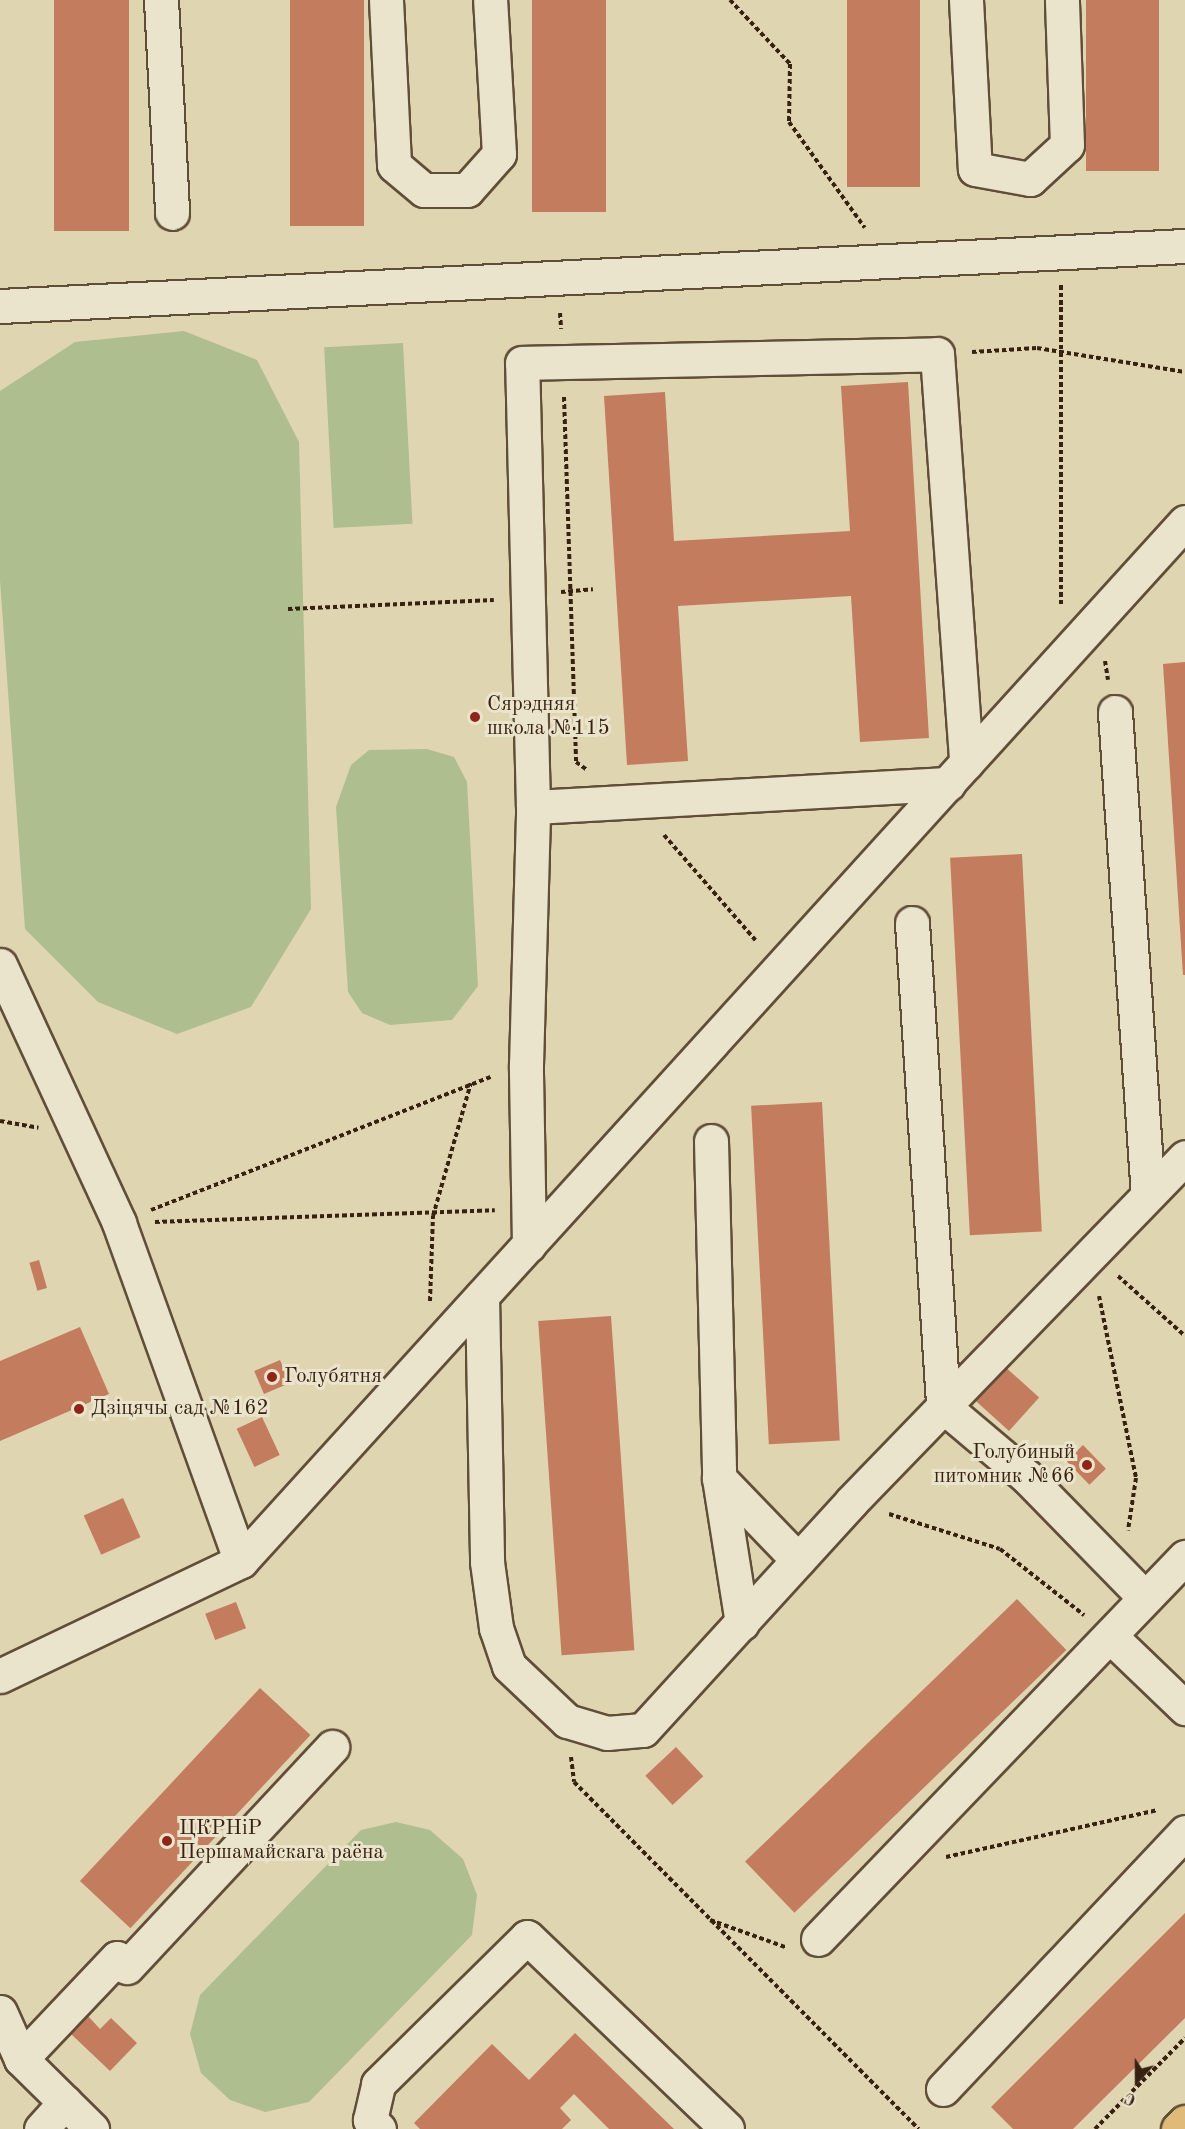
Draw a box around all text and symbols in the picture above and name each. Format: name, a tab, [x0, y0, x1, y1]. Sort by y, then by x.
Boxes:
place label: Сярэдняя школа №115	[487, 692, 610, 742]
marker: Сярэдняя школа №115	[468, 710, 482, 724]
place label: Голубятня	[284, 1364, 382, 1390]
marker: Голубятня	[265, 1370, 279, 1384]
place label: Дзіцячы сад №162	[91, 1396, 269, 1422]
marker: Дзіцячы сад №162	[72, 1402, 86, 1416]
place label: Голубиный питомник №66	[934, 1440, 1075, 1490]
marker: Голубиный питомник №66	[1080, 1458, 1094, 1472]
place label: ЦКРНіР Першамайскага раёна	[179, 1816, 384, 1866]
marker: ЦКРНіР Першамайскага раёна	[160, 1834, 174, 1848]
north arrow	[1107, 2051, 1167, 2111]
text: С	[1123, 2088, 1138, 2107]

